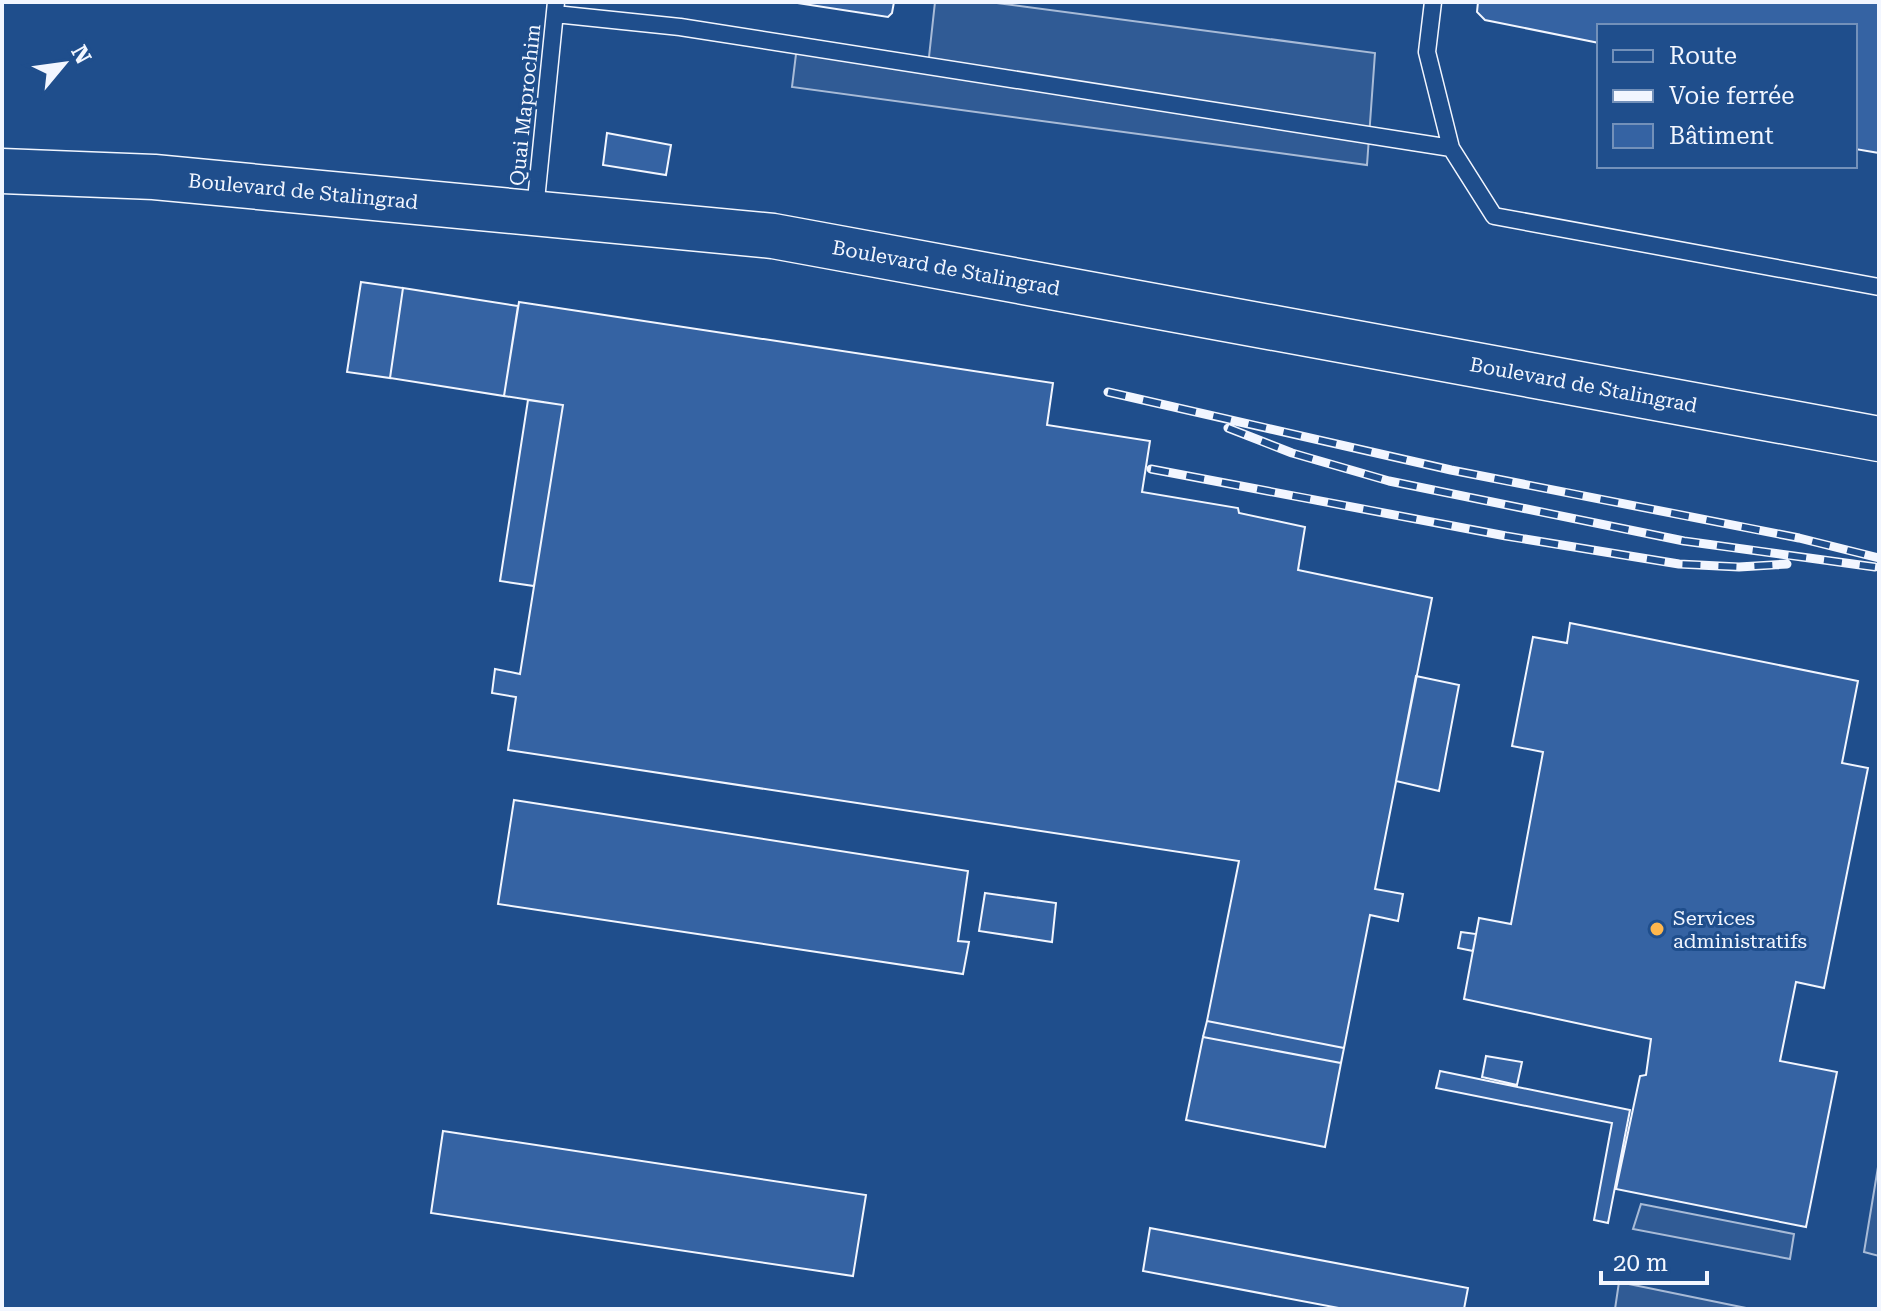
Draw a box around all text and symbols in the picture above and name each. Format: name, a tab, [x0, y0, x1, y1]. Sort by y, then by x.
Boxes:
street label: Quai Maprochim	[505, 23, 545, 187]
north arrow	[24, 24, 104, 104]
legend	[1597, 24, 1857, 168]
text: N	[66, 41, 96, 68]
text: Route	[1669, 42, 1737, 70]
text: Voie ferrée	[1669, 82, 1795, 110]
text: Bâtiment	[1669, 122, 1774, 150]
street label: Boulevard de Stalingrad	[187, 168, 419, 214]
street label: Boulevard de Stalingrad	[830, 235, 1062, 300]
street label: Boulevard de Stalingrad	[1468, 352, 1699, 417]
place label: Services administratifs	[1673, 906, 1807, 953]
marker: Services administratifs	[1648, 920, 1666, 938]
scale bar	[1601, 1235, 1707, 1285]
text: 20 m	[1613, 1249, 1668, 1277]

